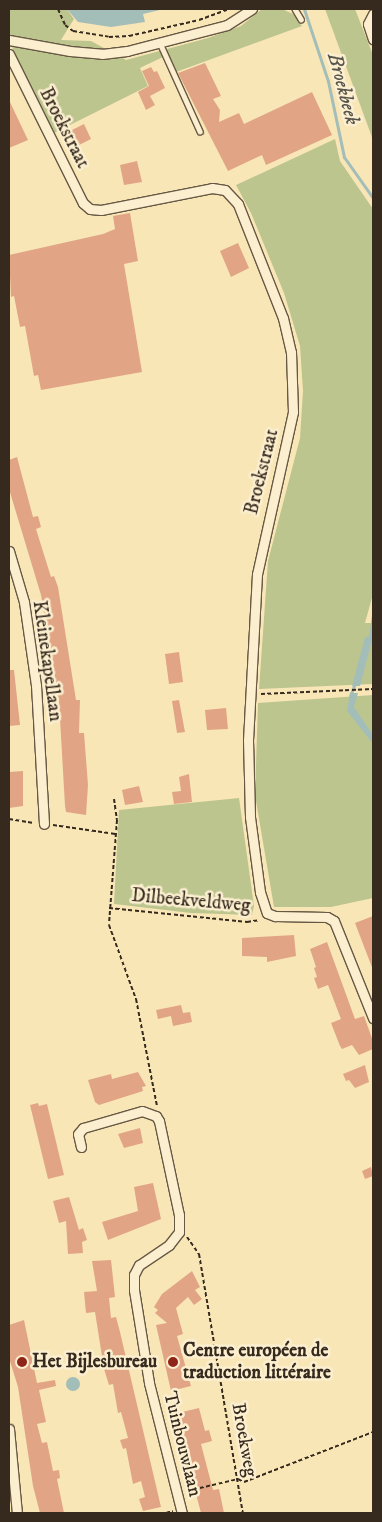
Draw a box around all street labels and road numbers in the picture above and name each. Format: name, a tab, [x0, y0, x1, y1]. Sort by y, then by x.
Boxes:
street label: Broekstraat	[34, 84, 94, 172]
street label: Broekstraat	[240, 427, 284, 517]
street label: Kleinekapellaan	[27, 599, 67, 723]
street label: Dilbeekveldweg	[131, 884, 251, 918]
street label: Tuinbouwlaan	[158, 1389, 206, 1499]
street label: Broekweg	[226, 1401, 262, 1479]

